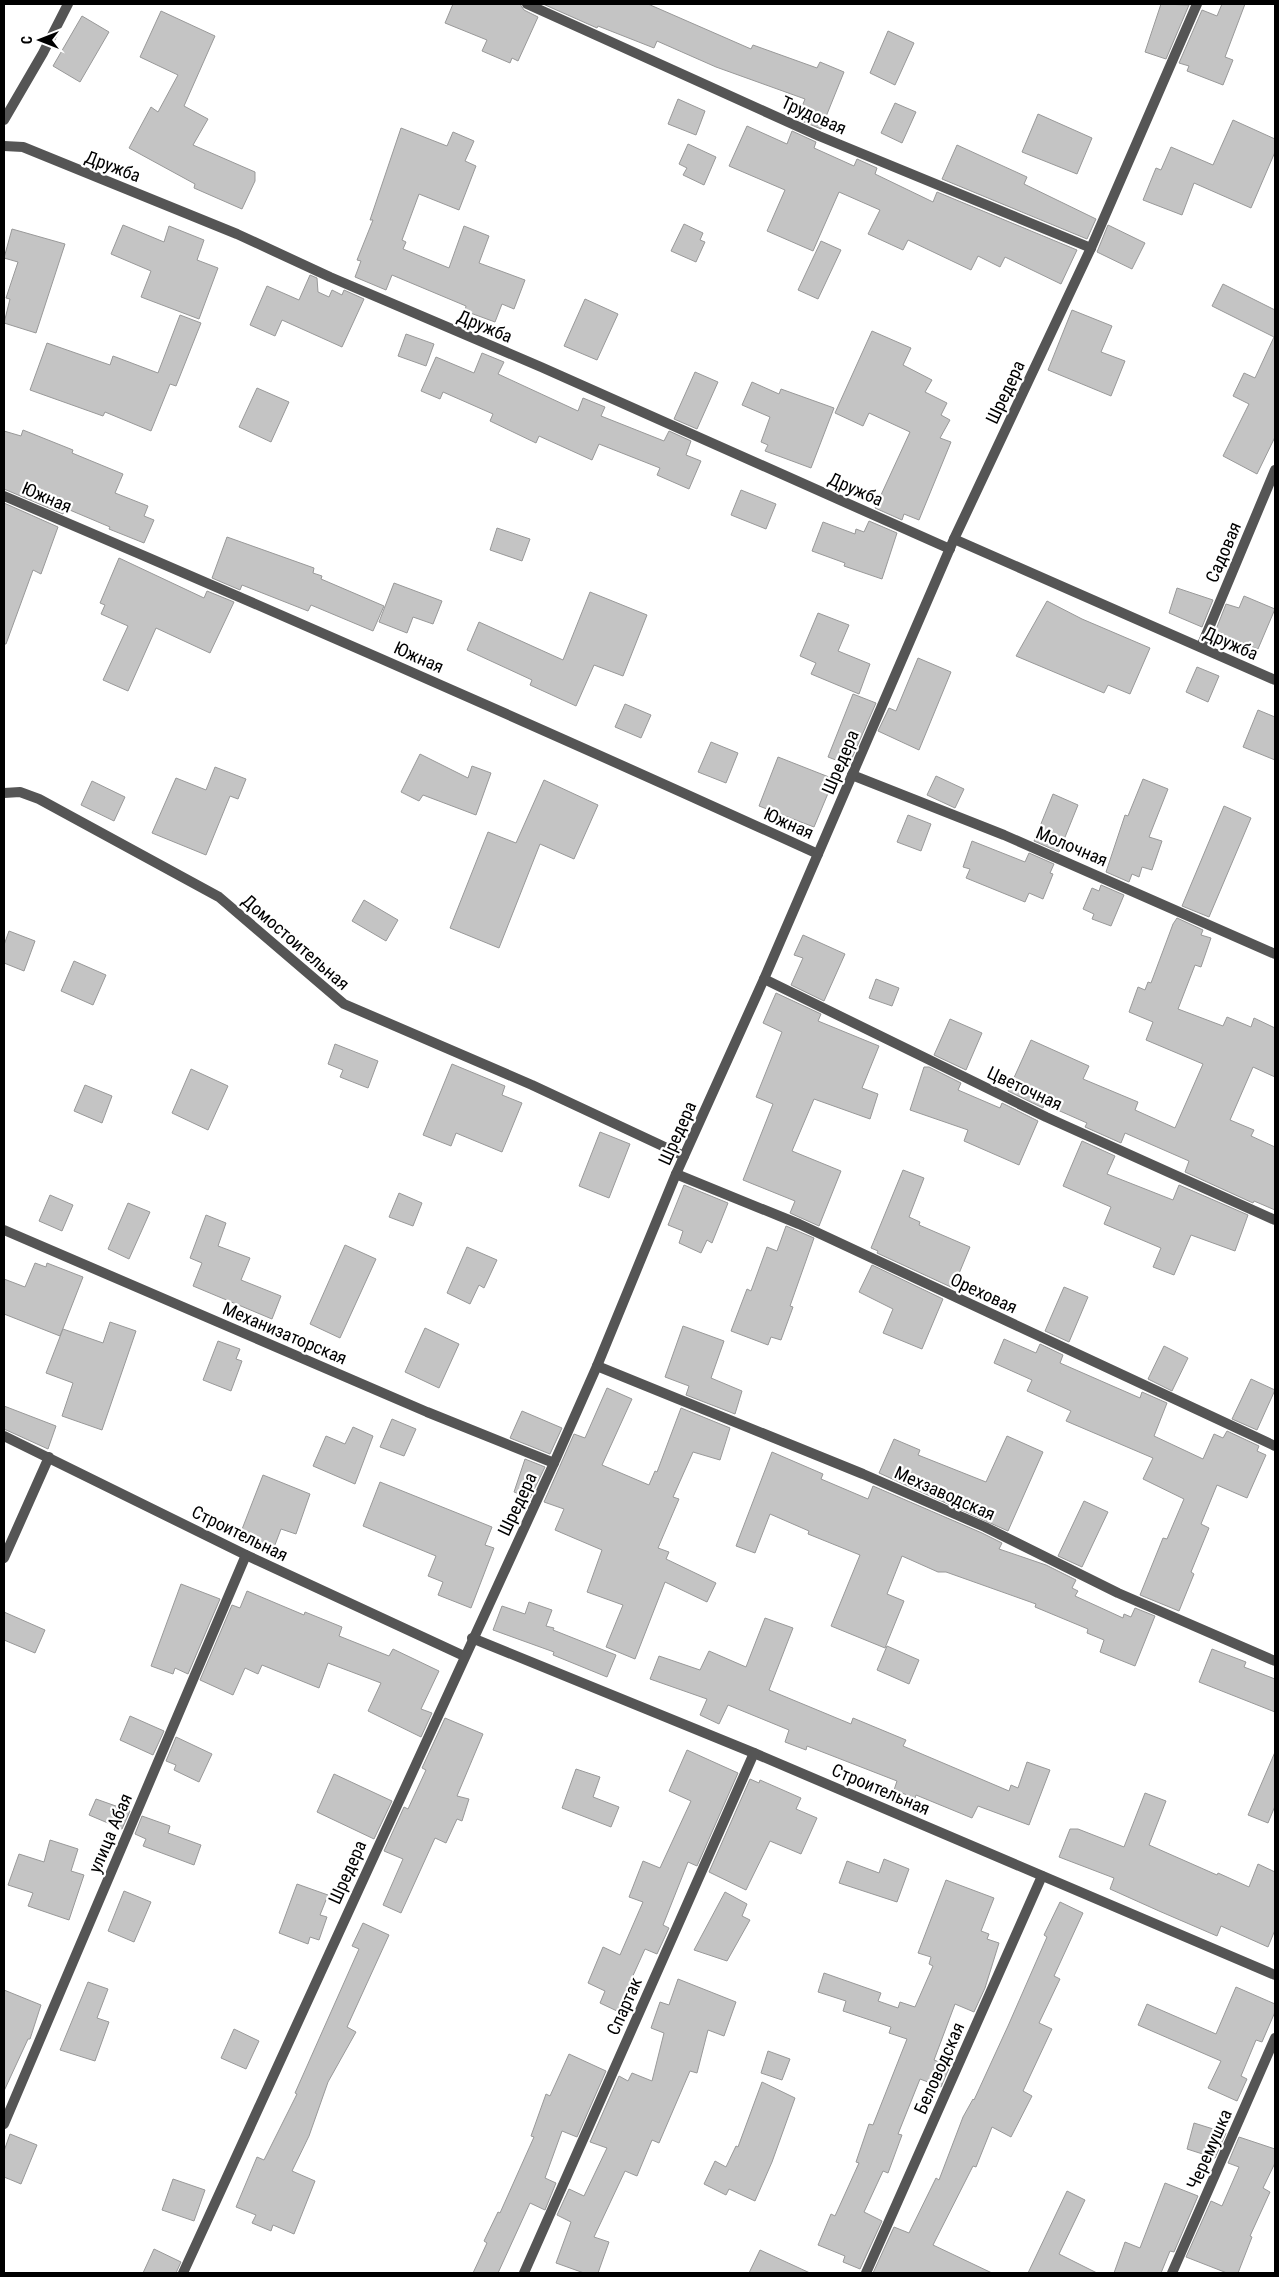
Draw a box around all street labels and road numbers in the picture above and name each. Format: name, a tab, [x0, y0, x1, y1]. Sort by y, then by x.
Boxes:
street label: Трудовая	[778, 91, 850, 139]
street label: Дружба	[82, 146, 144, 186]
street label: Дружба	[454, 305, 516, 347]
street label: Шредера	[981, 357, 1029, 427]
street label: Дружба	[825, 468, 887, 510]
street label: Южная	[19, 477, 75, 517]
street label: Садовая	[1201, 518, 1245, 586]
street label: Дружба	[1200, 622, 1262, 664]
street label: Южная	[391, 637, 447, 677]
street label: Шредера	[817, 727, 863, 797]
street label: Южная	[761, 803, 817, 843]
street label: Молочная	[1033, 822, 1111, 870]
street label: Домостоительная	[238, 890, 354, 994]
street label: Цветочная	[984, 1062, 1066, 1114]
street label: Шредера	[654, 1098, 700, 1168]
street label: Ореховая	[947, 1268, 1021, 1318]
street label: Механизаторская	[220, 1297, 350, 1369]
street label: Мехзаводская	[891, 1461, 999, 1525]
street label: Шредера	[493, 1469, 541, 1539]
street label: Строительная	[188, 1501, 292, 1565]
street label: Строительная	[829, 1759, 933, 1819]
street label: улица Абая	[84, 1790, 136, 1876]
street label: Шредера	[324, 1837, 370, 1907]
street label: Спартак	[602, 1974, 646, 2038]
street label: Беловодская	[909, 2019, 969, 2117]
street label: Черемушка	[1182, 2106, 1236, 2192]

